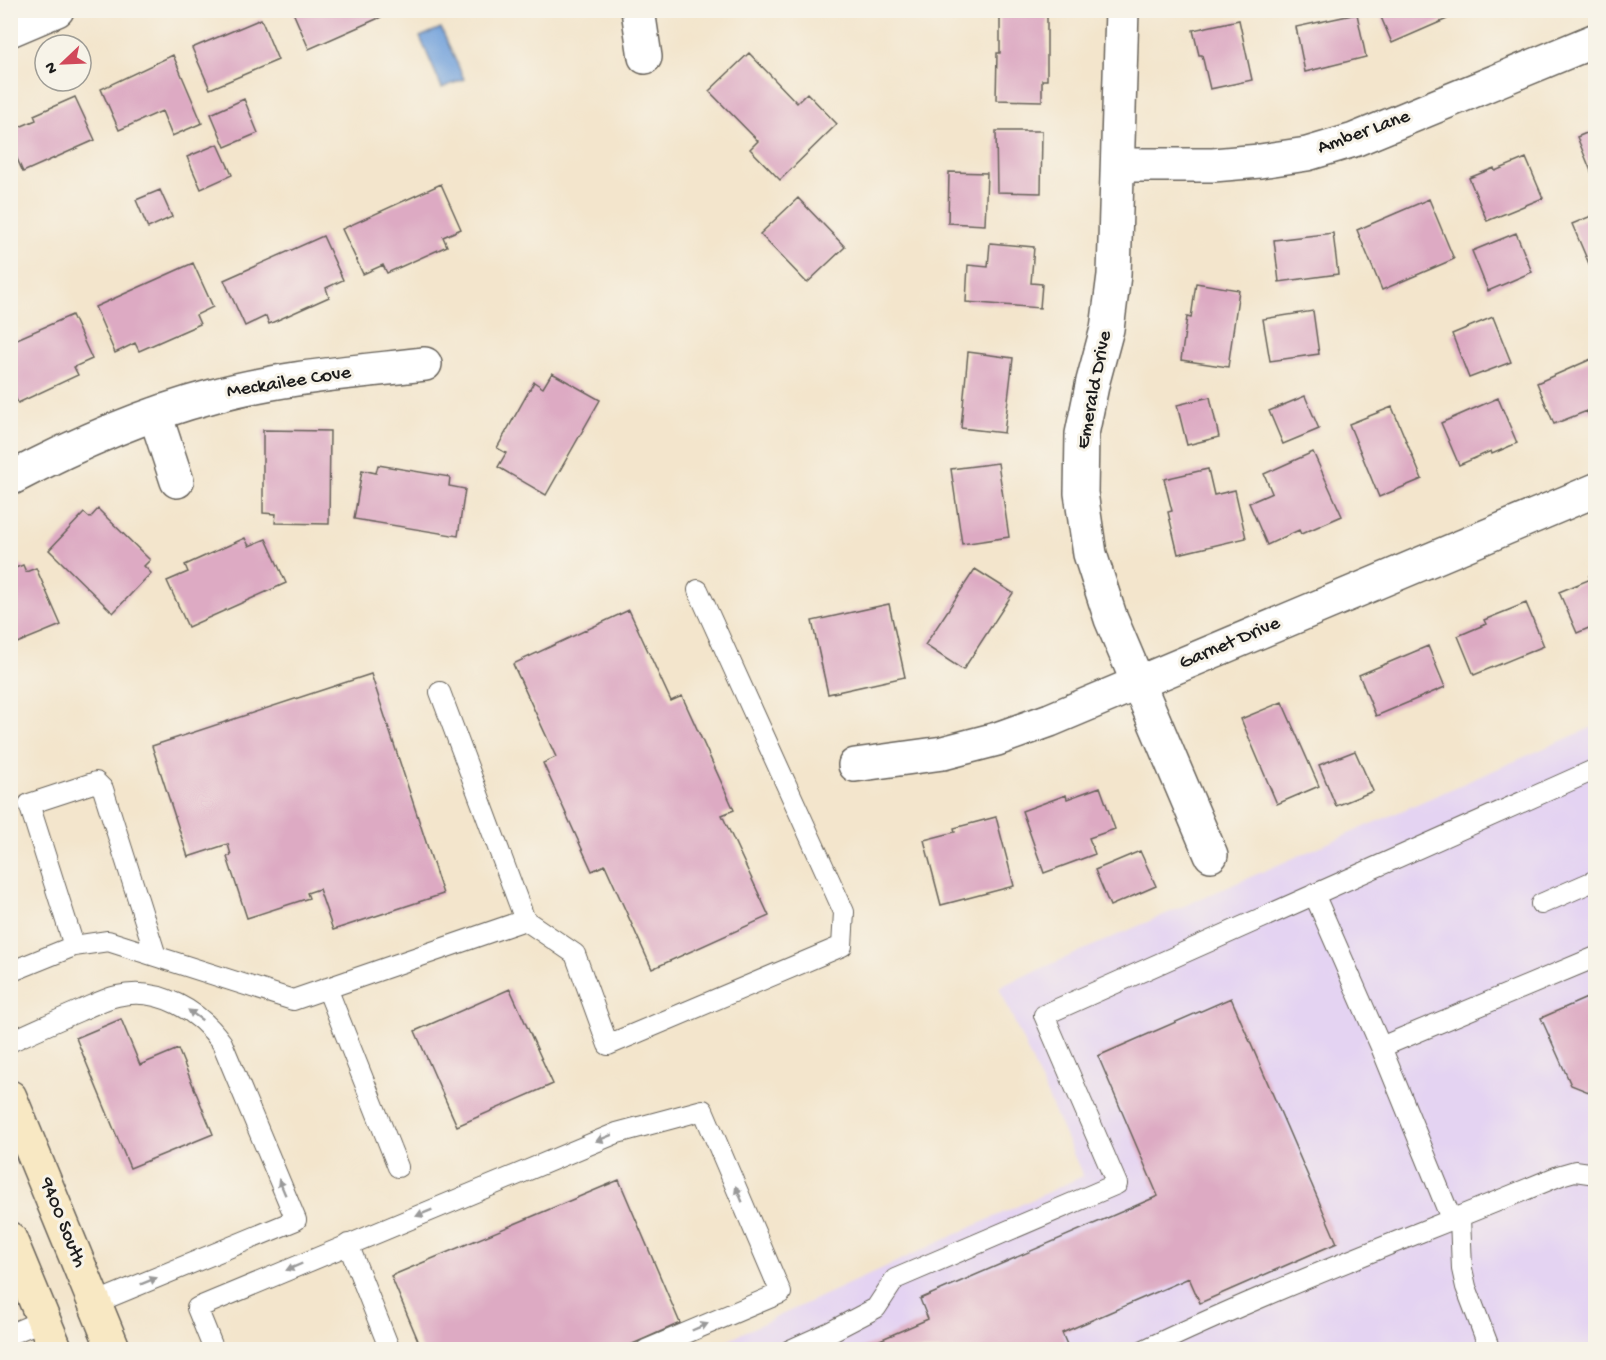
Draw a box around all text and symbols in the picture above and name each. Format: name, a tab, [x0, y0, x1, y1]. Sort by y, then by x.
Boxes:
north arrow	[33, 33, 93, 93]
text: N	[41, 58, 63, 76]
street label: Amber Lane	[1315, 105, 1414, 160]
street label: Emerald Drive	[1072, 328, 1118, 451]
street label: Meckailee Cove	[225, 362, 353, 404]
street label: Garnet Drive	[1176, 612, 1284, 676]
one-way arrow	[187, 1009, 203, 1021]
one-way arrow	[594, 1133, 612, 1143]
street label: 9400 South	[33, 1174, 91, 1272]
one-way arrow	[277, 1178, 286, 1195]
one-way arrow	[734, 1185, 744, 1203]
one-way arrow	[414, 1208, 432, 1218]
one-way arrow	[284, 1262, 302, 1272]
one-way arrow	[140, 1276, 158, 1285]
one-way arrow	[691, 1322, 709, 1331]

